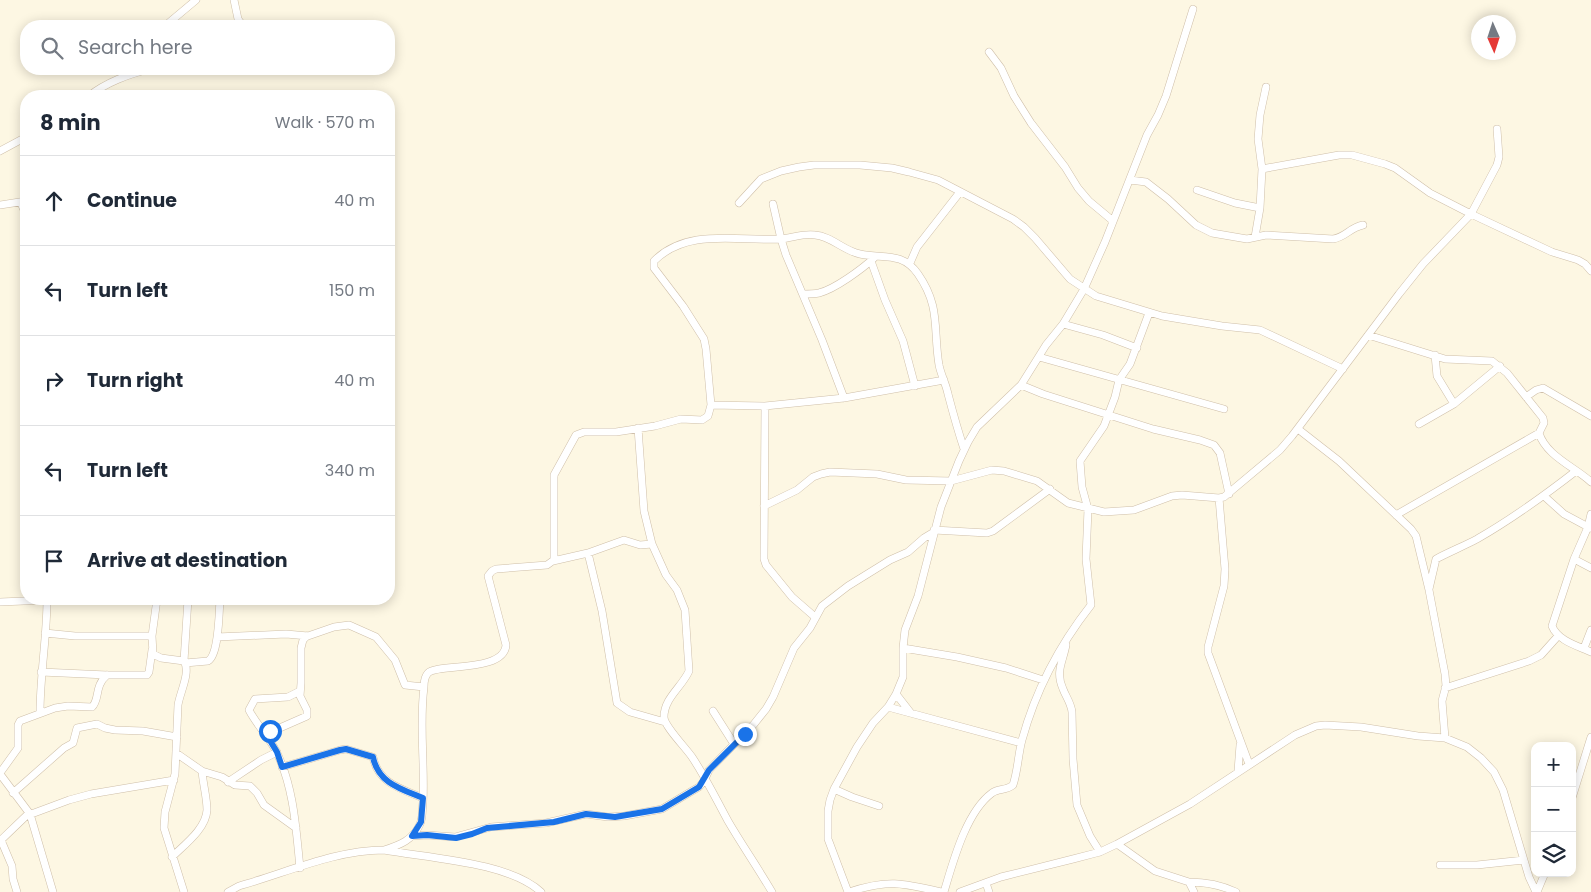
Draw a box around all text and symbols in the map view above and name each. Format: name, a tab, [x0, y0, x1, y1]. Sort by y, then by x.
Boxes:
north arrow	[1471, 15, 1516, 60]
search box	[20, 20, 395, 75]
icon: search	[38, 34, 66, 62]
text: Search here	[78, 34, 192, 61]
text: 8 min	[40, 108, 101, 137]
text: Walk · 570 m	[275, 111, 375, 134]
icon: ahead	[40, 187, 68, 215]
text: Continue	[87, 187, 177, 214]
text: 40 m	[334, 189, 375, 212]
icon: left	[40, 277, 68, 305]
text: Turn left	[87, 277, 168, 304]
text: 150 m	[329, 279, 375, 302]
icon: right	[40, 367, 68, 395]
text: Turn right	[87, 367, 183, 394]
text: 40 m	[334, 369, 375, 392]
icon: left	[40, 457, 68, 485]
text: Turn left	[87, 457, 168, 484]
text: 340 m	[325, 459, 375, 482]
icon: arrive	[40, 547, 68, 575]
text: Arrive at destination	[87, 547, 288, 574]
route start	[259, 720, 282, 743]
route end	[734, 723, 757, 746]
map controls	[1531, 742, 1576, 877]
button: +	[1531, 742, 1576, 787]
button: −	[1531, 787, 1576, 832]
button: layers	[1531, 832, 1576, 877]

